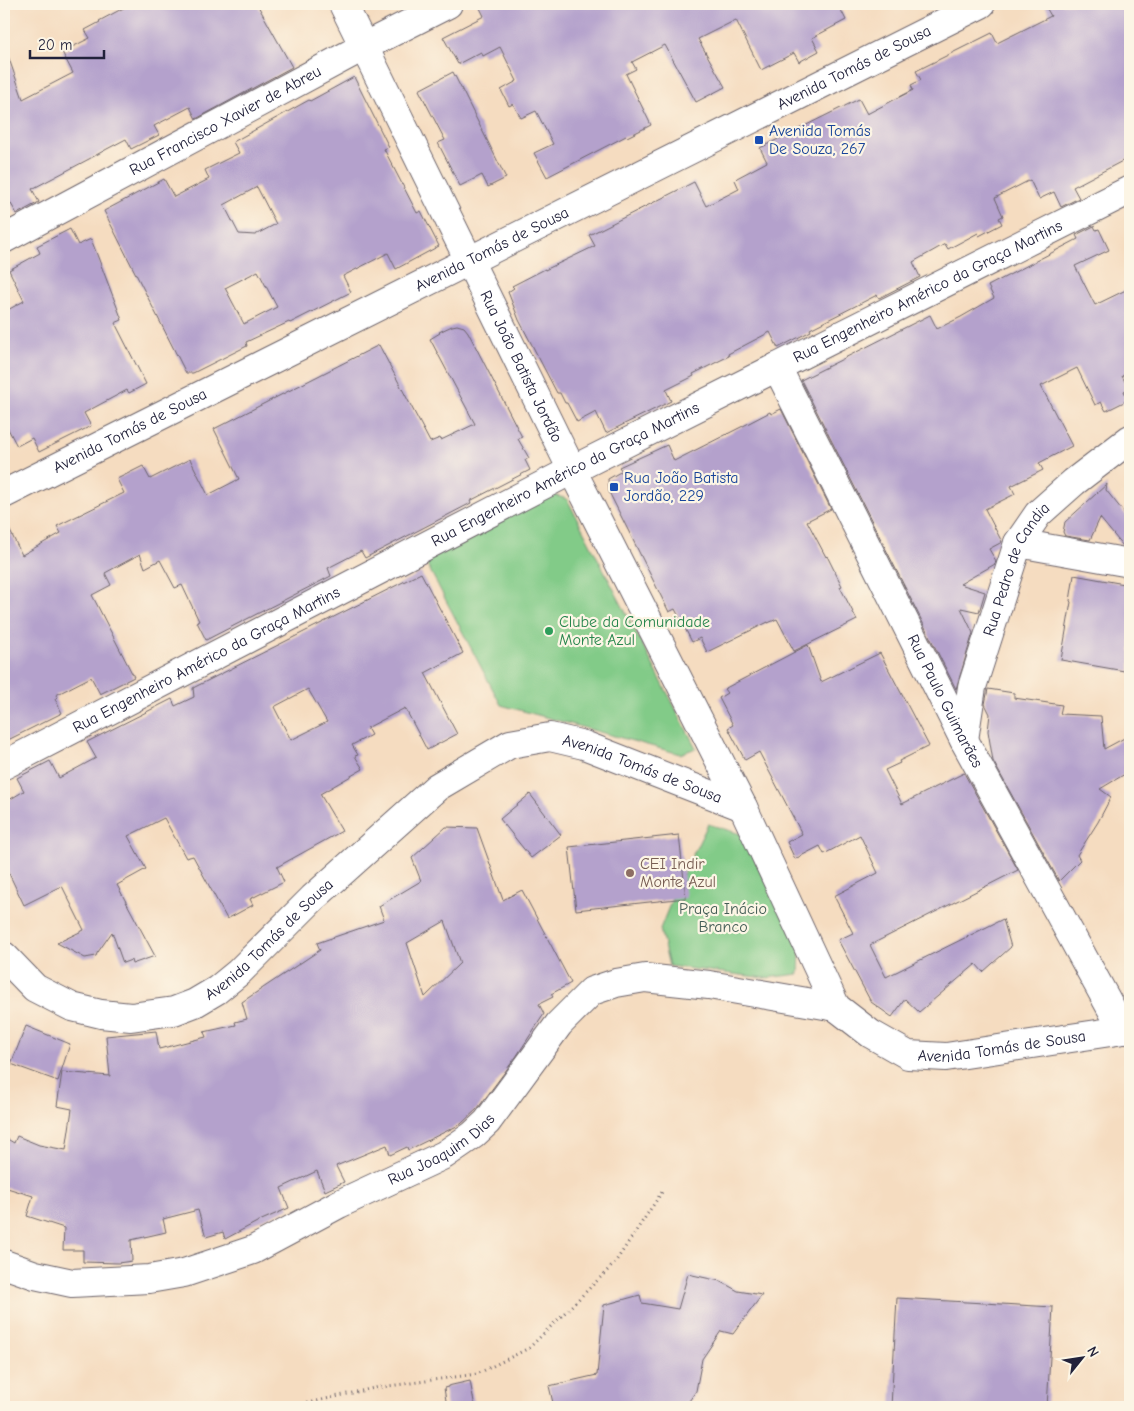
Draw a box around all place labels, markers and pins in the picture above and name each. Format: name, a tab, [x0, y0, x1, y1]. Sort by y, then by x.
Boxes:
place label: Avenida Tomás De Souza, 267	[769, 122, 871, 158]
marker: Avenida Tomás De Souza, 267	[753, 134, 765, 146]
place label: Rua João Batista Jordão, 229	[624, 469, 739, 505]
marker: Rua João Batista Jordão, 229	[608, 481, 620, 493]
place label: Clube da Comunidade Monte Azul	[559, 613, 710, 649]
marker: Clube da Comunidade Monte Azul	[543, 625, 555, 637]
place label: CEI Indir Monte Azul	[640, 855, 716, 891]
marker: CEI Indir Monte Azul	[624, 867, 636, 879]

